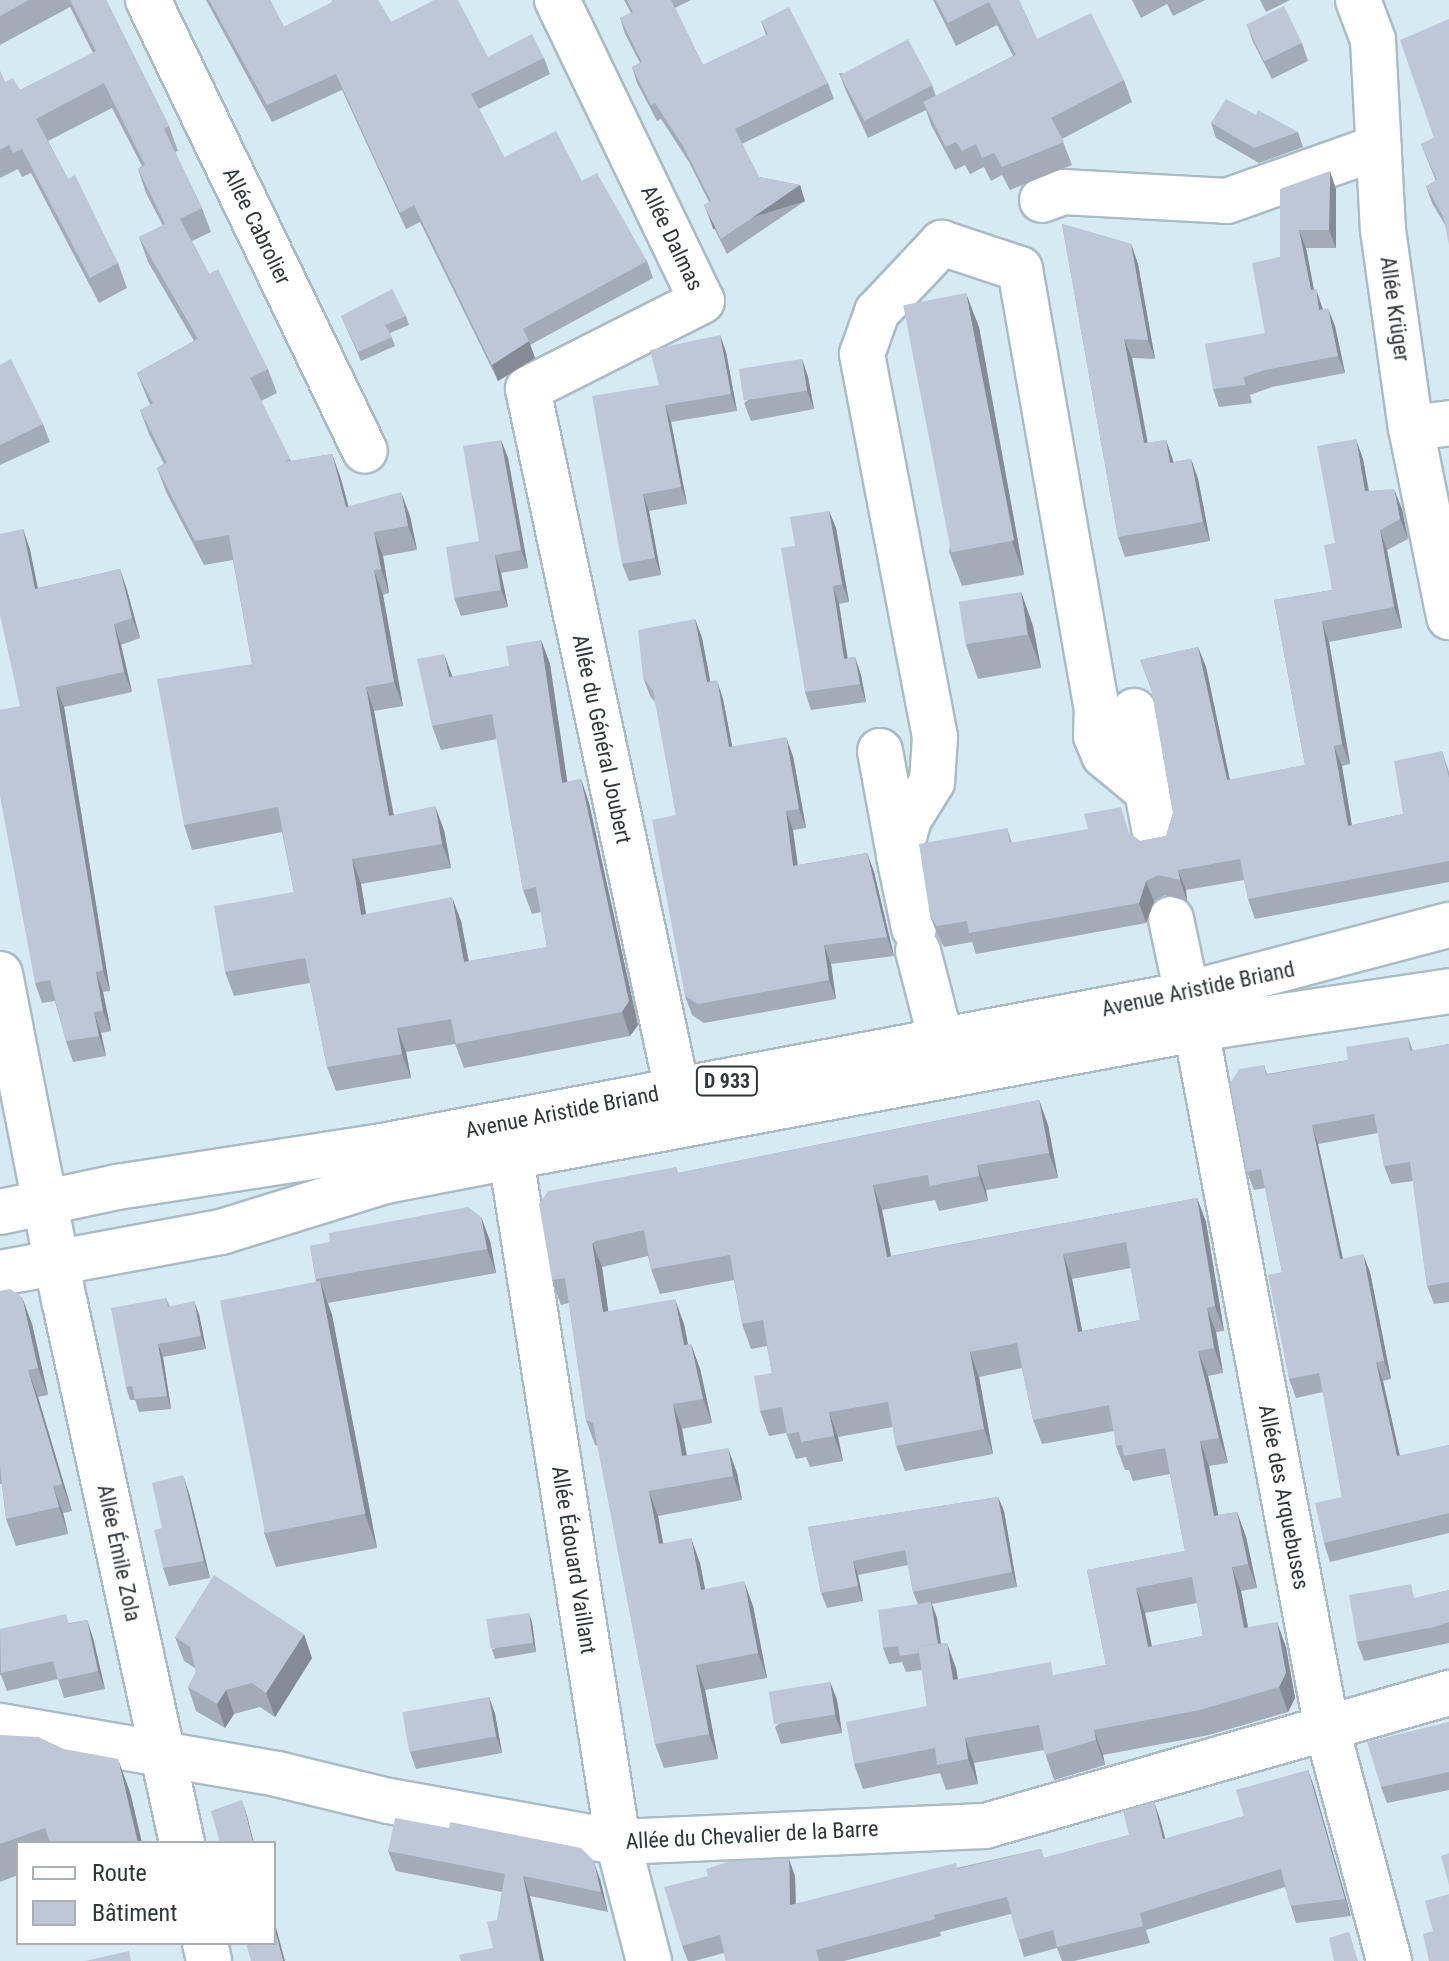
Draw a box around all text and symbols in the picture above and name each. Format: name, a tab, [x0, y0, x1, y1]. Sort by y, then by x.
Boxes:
street label: Allée Cabrolier	[217, 163, 297, 289]
street label: Allée Dalmas	[635, 181, 709, 295]
street label: Allée Krüger	[1375, 255, 1415, 363]
street label: Allée du Général Joubert	[567, 632, 637, 846]
street label: Avenue Aristide Briand	[1099, 956, 1297, 1022]
road number: D 933	[695, 1065, 759, 1097]
street label: Avenue Aristide Briand	[463, 1080, 661, 1144]
street label: Allée des Arquebuses	[1253, 1402, 1315, 1592]
street label: Allée Édouard Vaillant	[546, 1464, 602, 1656]
street label: Allée Émile Zola	[92, 1482, 146, 1624]
street label: Allée du Chevalier de la Barre	[625, 1815, 879, 1855]
legend	[16, 1841, 276, 1945]
text: Route	[92, 1859, 147, 1887]
text: Bâtiment	[92, 1899, 177, 1927]

